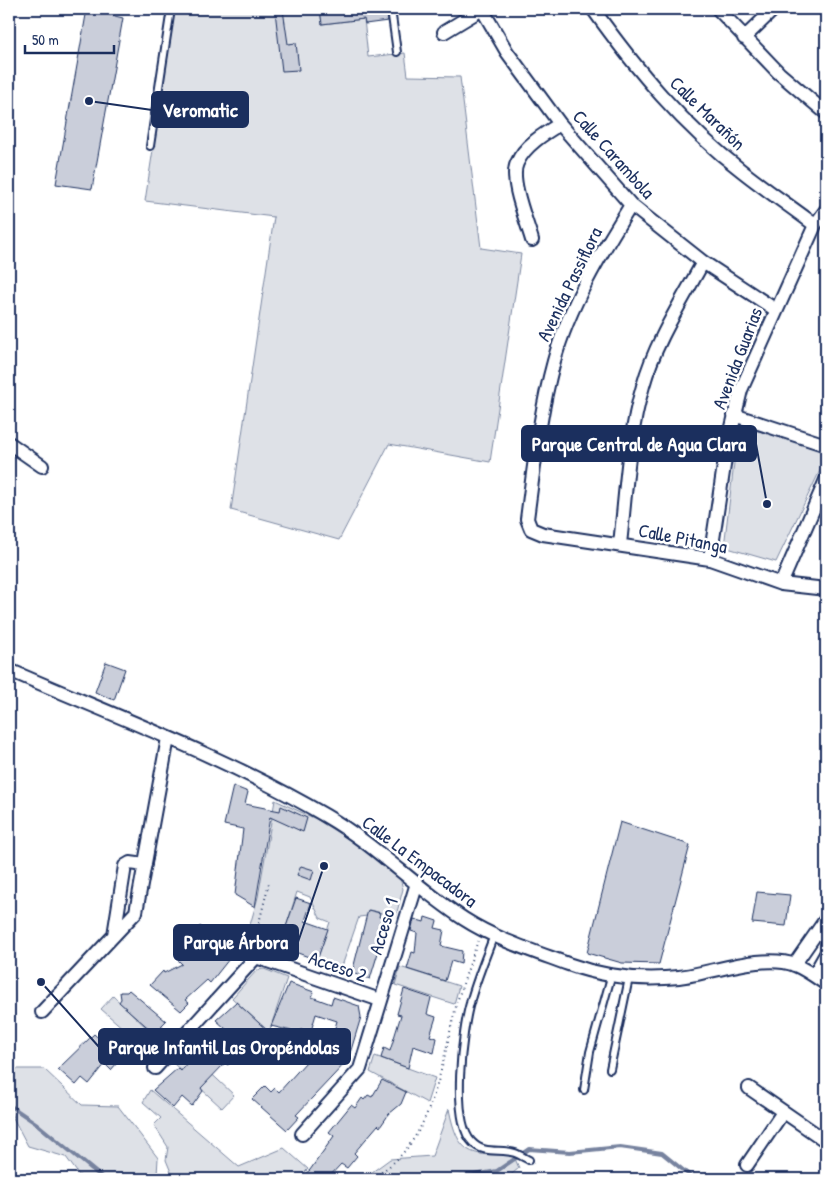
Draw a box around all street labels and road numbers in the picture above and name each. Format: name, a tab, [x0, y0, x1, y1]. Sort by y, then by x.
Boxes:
street label: Calle Marañón	[664, 70, 752, 156]
street label: Calle Carambola	[567, 104, 661, 205]
street label: Avenida Passiflora	[530, 222, 608, 345]
street label: Avenida Guarias	[706, 303, 768, 413]
street label: Calle Pitanga	[636, 517, 730, 559]
street label: Calle La Empacadora	[357, 809, 484, 913]
street label: Acceso 1	[362, 894, 404, 957]
street label: Acceso 2	[305, 944, 371, 988]

